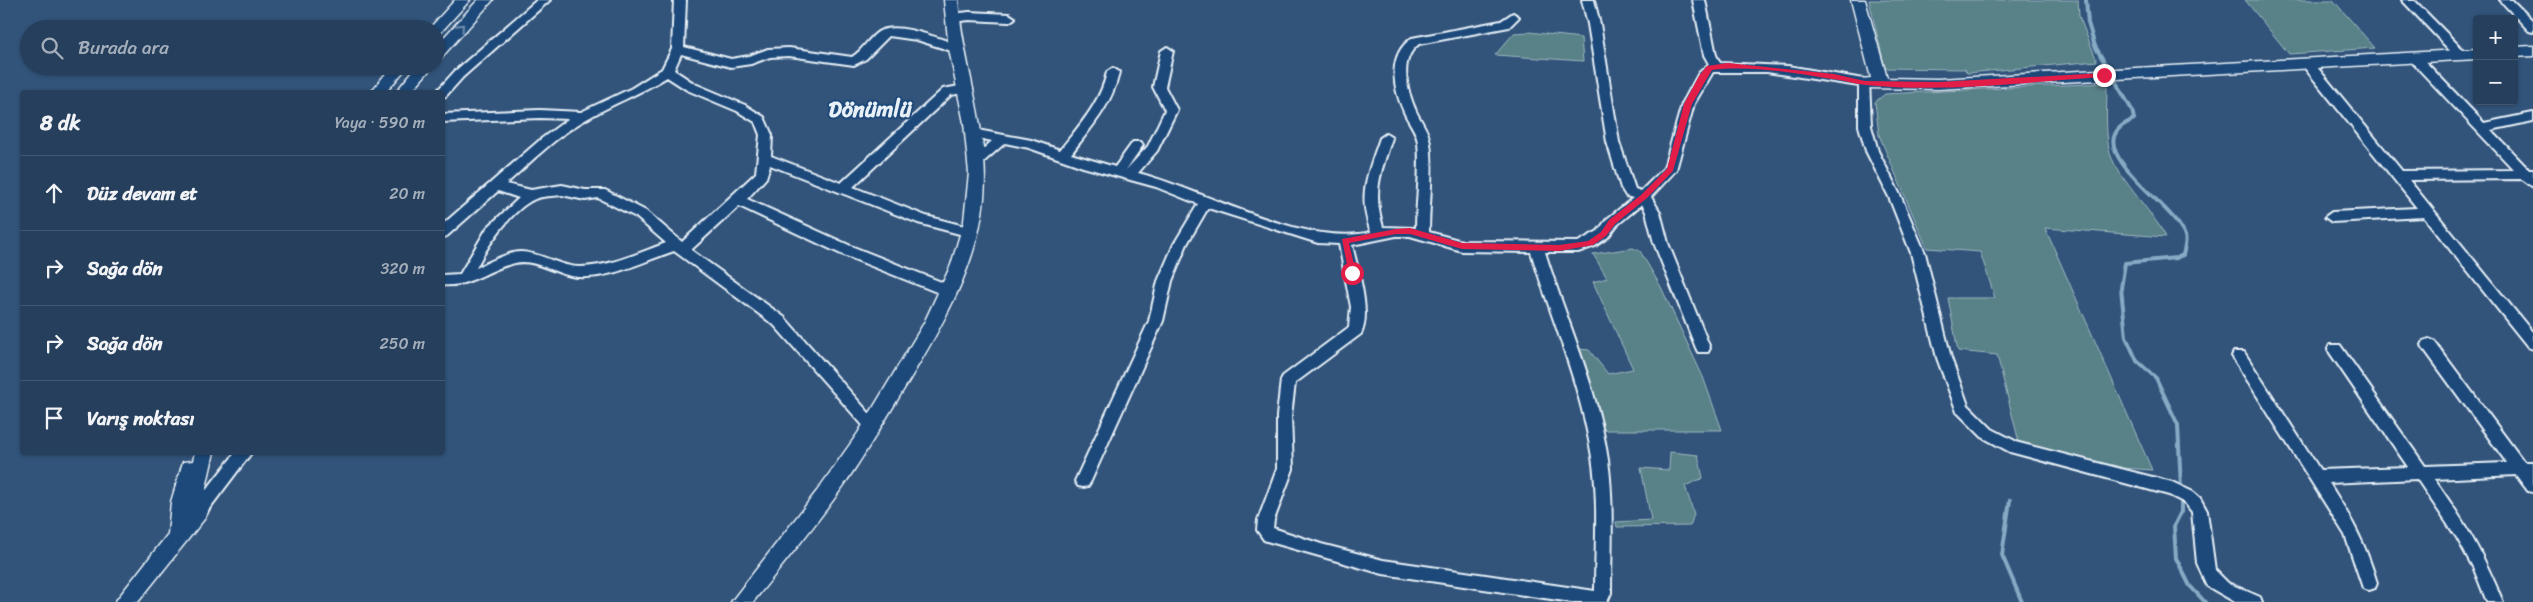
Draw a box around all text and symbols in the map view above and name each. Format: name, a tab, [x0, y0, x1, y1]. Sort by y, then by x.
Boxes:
map controls	[2473, 15, 2518, 105]
button: +	[2473, 15, 2518, 60]
search box	[20, 20, 445, 75]
one-way arrow	[455, 24, 464, 33]
text: Burada ara	[78, 31, 169, 64]
icon: search	[38, 34, 66, 62]
button: −	[2473, 60, 2518, 105]
route end	[2093, 64, 2116, 87]
district label: Dönümlü	[829, 90, 913, 129]
text: 8 dk	[40, 104, 80, 142]
text: Yaya · 590 m	[335, 108, 425, 137]
text: Düz devam et	[87, 177, 198, 210]
icon: ahead	[40, 179, 68, 207]
text: 20 m	[389, 179, 425, 208]
text: Sağa dön	[87, 252, 162, 285]
icon: right	[40, 254, 68, 282]
text: 320 m	[380, 254, 425, 283]
route start	[1341, 262, 1364, 285]
text: Sağa dön	[87, 327, 162, 360]
icon: right	[40, 329, 68, 357]
text: 250 m	[379, 329, 425, 358]
text: Varış noktası	[87, 402, 194, 435]
icon: arrive	[40, 404, 68, 432]

